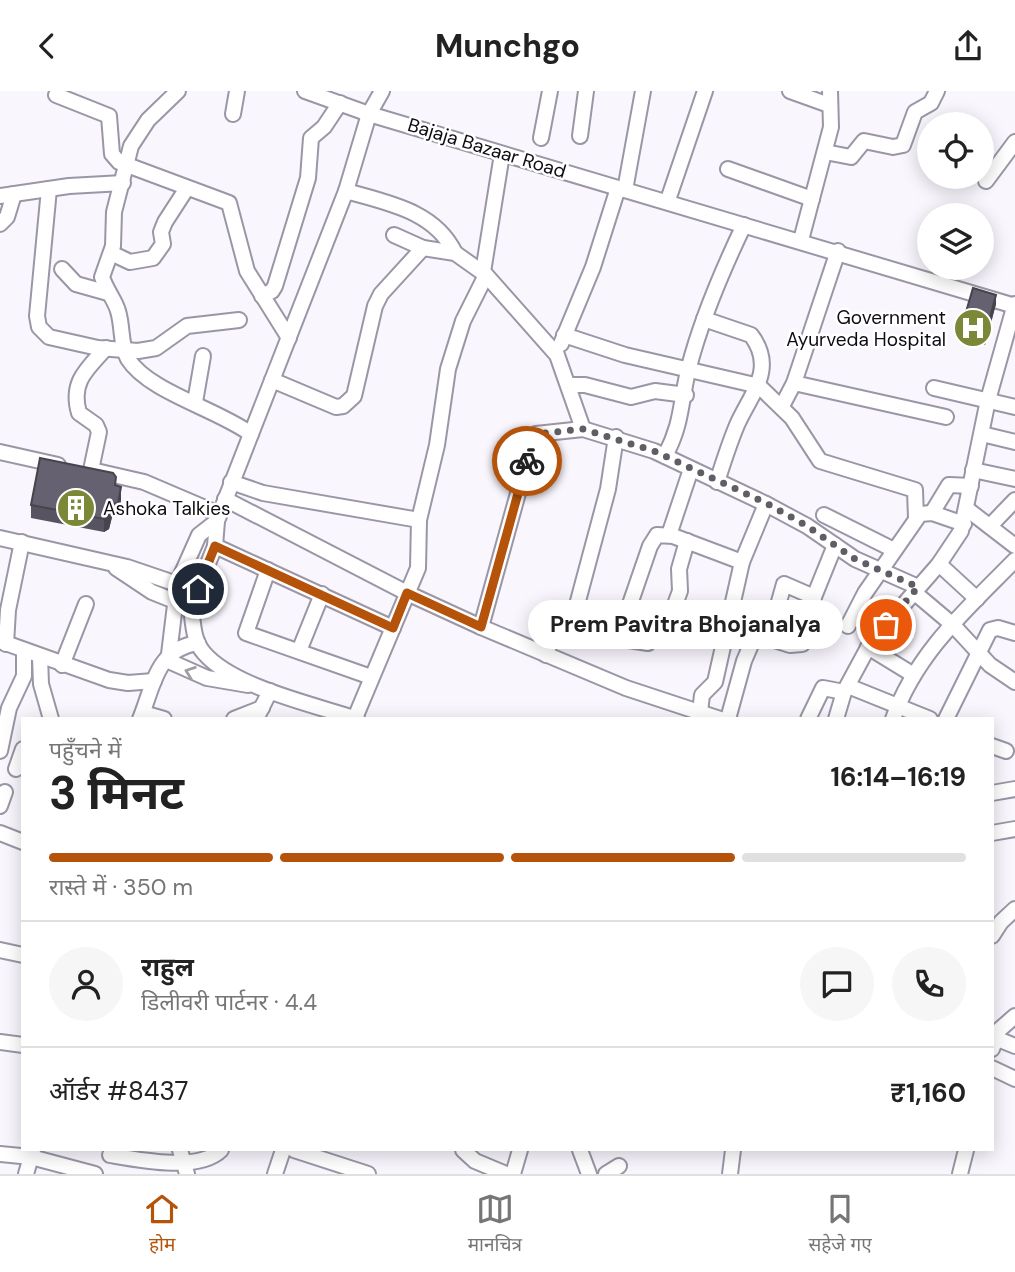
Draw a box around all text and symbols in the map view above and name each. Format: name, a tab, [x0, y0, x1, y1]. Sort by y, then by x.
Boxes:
text: Munchgo	[435, 25, 580, 67]
icon: back	[28, 27, 66, 65]
icon: share	[949, 27, 987, 65]
street label: Bajaja Bazaar Road	[405, 112, 569, 184]
map controls	[917, 112, 994, 280]
button: locate	[917, 112, 994, 189]
button: layers	[917, 203, 994, 280]
place label: Government Ayurveda Hospital	[786, 305, 946, 352]
hospital icon: Government Ayurveda Hospital	[952, 307, 994, 349]
courier	[492, 426, 562, 496]
icon: bike	[508, 442, 546, 480]
building icon: Ashoka Talkies	[55, 487, 97, 529]
place label: Ashoka Talkies	[103, 496, 231, 521]
pin	[168, 559, 228, 619]
icon: home	[179, 570, 217, 608]
pin	[856, 595, 916, 655]
callout: Prem Pavitra Bhojanalya	[529, 601, 844, 649]
icon: bag	[867, 606, 905, 644]
text: Prem Pavitra Bhojanalya	[550, 609, 821, 639]
one-way arrow	[185, 666, 197, 680]
text: पहुँचने में	[49, 735, 122, 765]
text: 16:14–16:19	[830, 760, 966, 794]
text: 3 मिनट	[49, 763, 184, 823]
text: रास्ते में · 350 m	[49, 872, 193, 902]
button: person	[49, 947, 123, 1021]
button: chat	[800, 947, 874, 1021]
button: phone	[892, 947, 966, 1021]
text: राहुल	[141, 950, 194, 984]
text: डिलीवरी पार्टनर · 4.4	[141, 987, 317, 1017]
text: ऑर्डर #8437	[49, 1074, 188, 1108]
text: ₹1,160	[890, 1076, 966, 1110]
tab: होम	[143, 1190, 181, 1259]
tab: मानचित्र	[468, 1190, 522, 1259]
tab: सहेजे गए	[808, 1190, 872, 1259]

